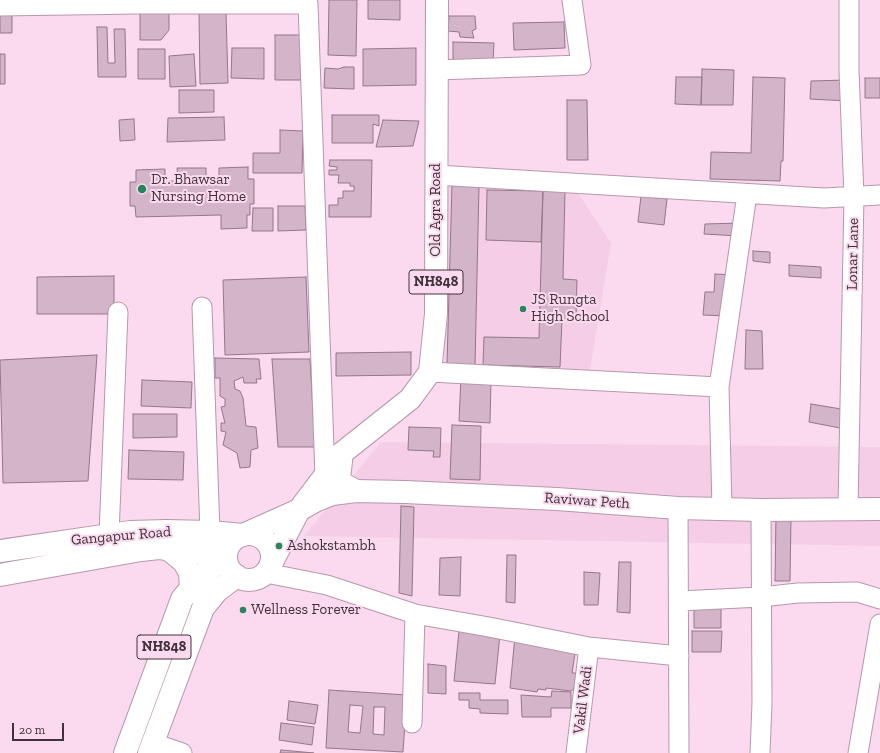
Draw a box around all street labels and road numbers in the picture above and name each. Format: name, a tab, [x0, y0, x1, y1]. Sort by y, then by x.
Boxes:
street label: Old Agra Road	[427, 163, 445, 257]
street label: Lonar Lane	[843, 218, 863, 290]
road number: NH848	[409, 270, 463, 294]
street label: Raviwar Peth	[544, 489, 630, 513]
street label: Gangapur Road	[70, 523, 172, 549]
road number: NH848	[137, 635, 191, 659]
street label: Vakil Wadi	[570, 665, 596, 735]

